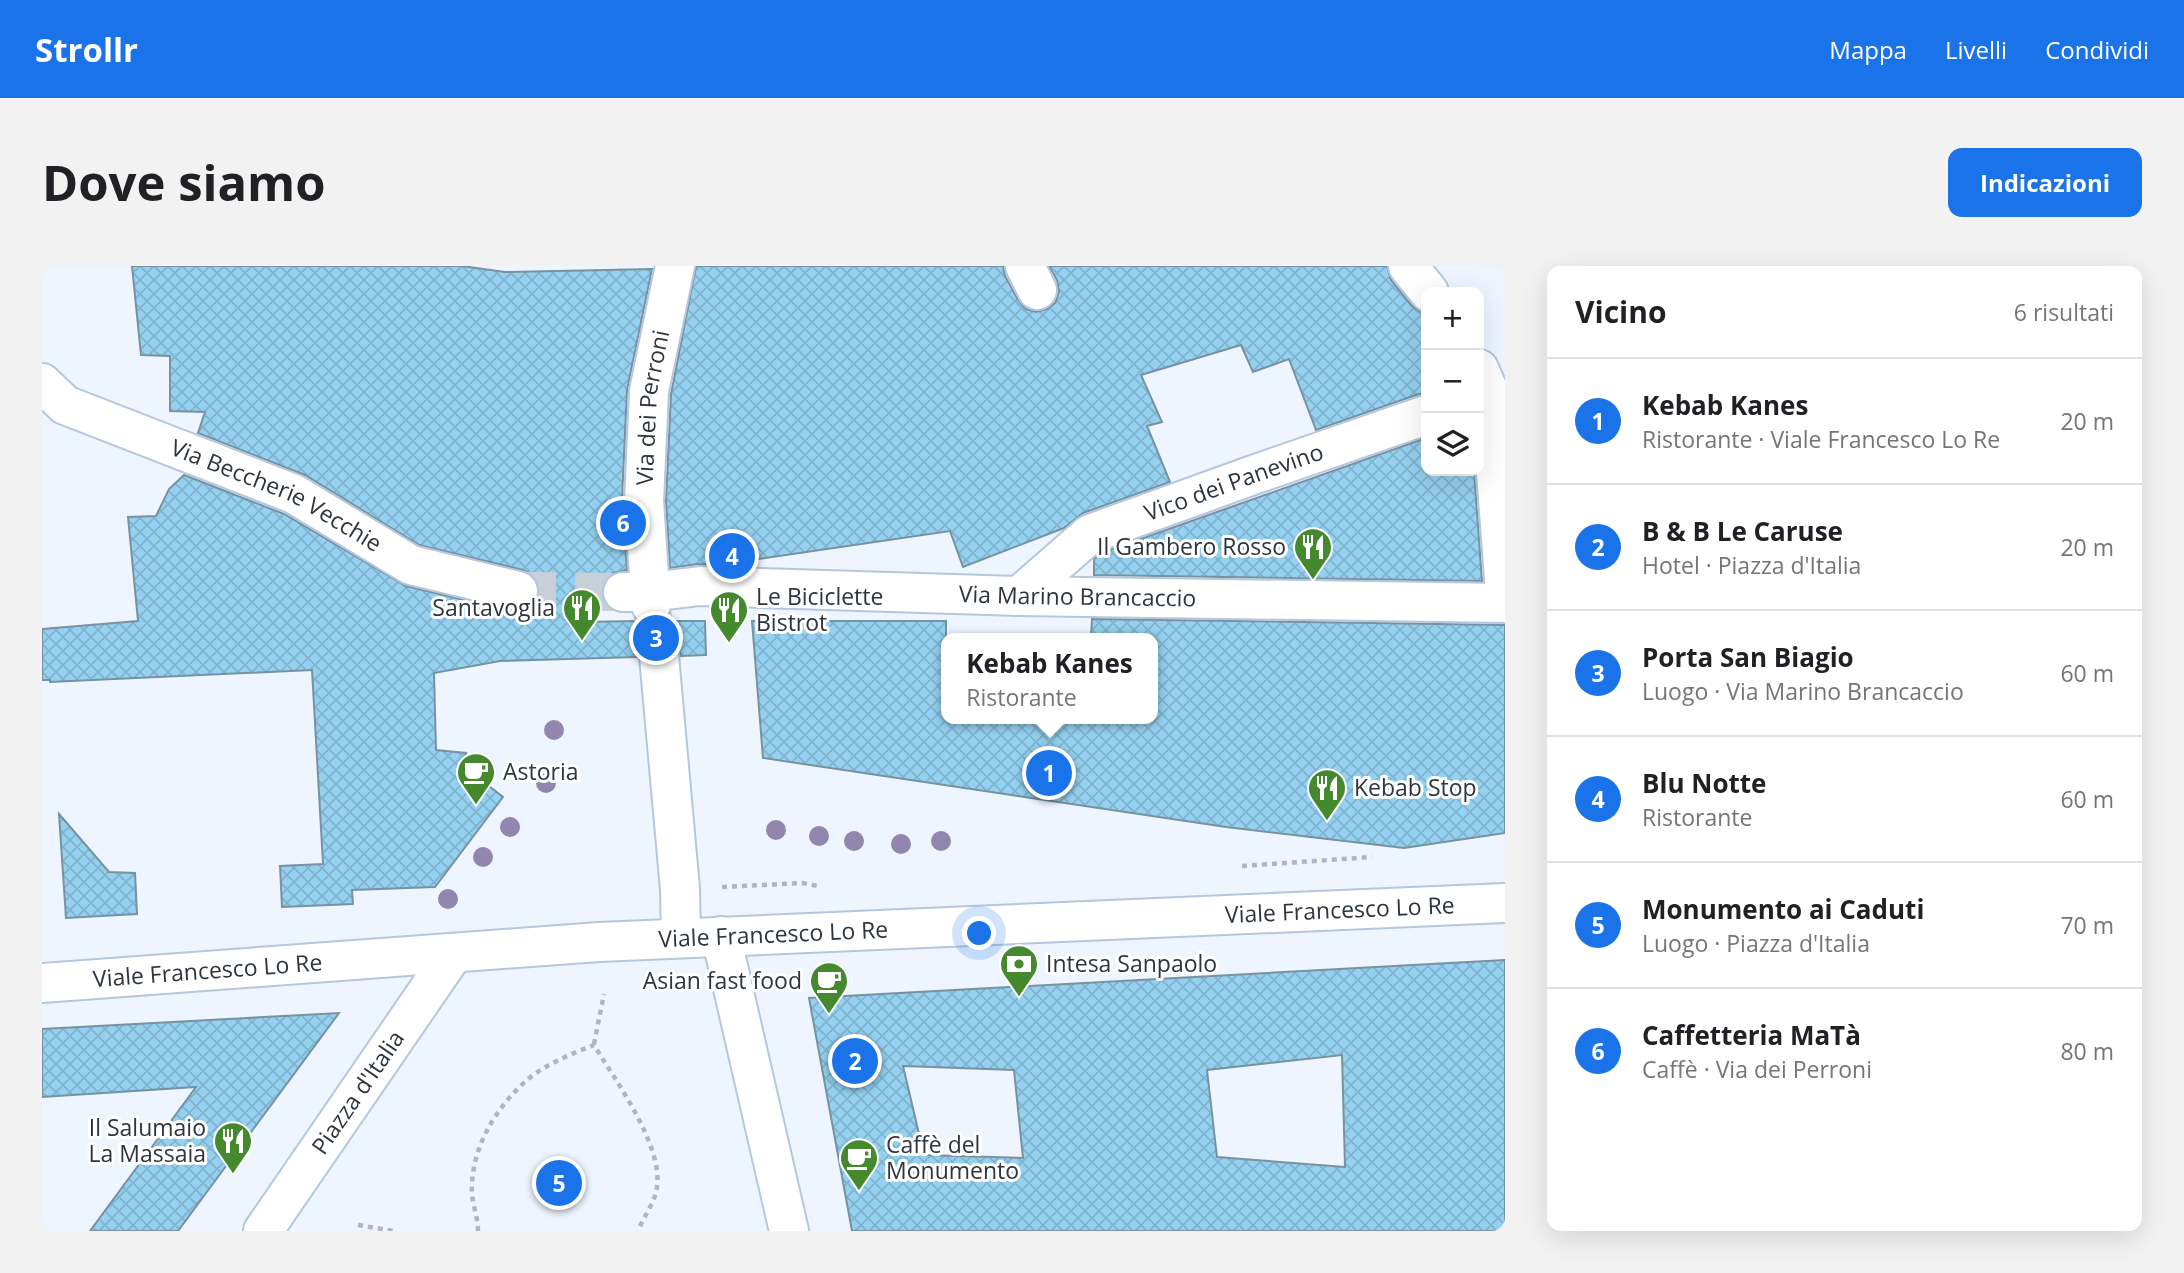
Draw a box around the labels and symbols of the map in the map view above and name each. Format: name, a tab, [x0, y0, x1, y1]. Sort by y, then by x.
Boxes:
street label: Via dei Perroni	[628, 327, 676, 486]
street label: Via Beccherie Vecchie	[167, 431, 388, 559]
street label: Vico dei Panevino	[1139, 435, 1327, 528]
pin: 6	[600, 497, 646, 549]
restaurant icon: Il Gambero Rosso	[1292, 526, 1334, 581]
pin: 4	[709, 530, 755, 582]
place label: Il Gambero Rosso	[1097, 530, 1286, 562]
street label: Via Marino Brancaccio	[958, 577, 1197, 614]
place label: Le Biciclette Bistrot	[756, 580, 883, 638]
restaurant icon: Santavoglia	[561, 587, 603, 642]
restaurant icon: Le Biciclette Bistrot	[708, 589, 750, 644]
place label: Santavoglia	[432, 591, 555, 623]
pin: 3	[633, 612, 679, 664]
pin: 1	[1026, 747, 1072, 799]
cafe icon: Astoria	[455, 751, 497, 806]
place label: Astoria	[503, 755, 579, 787]
restaurant icon: Kebab Stop	[1306, 767, 1348, 822]
place label: Kebab Stop	[1354, 771, 1477, 803]
street label: Viale Francesco Lo Re	[1224, 888, 1455, 930]
street label: Viale Francesco Lo Re	[658, 913, 889, 954]
your location	[962, 916, 996, 950]
bank icon: Intesa Sanpaolo	[998, 943, 1040, 998]
street label: Viale Francesco Lo Re	[92, 945, 323, 994]
place label: Intesa Sanpaolo	[1046, 947, 1217, 979]
cafe icon: Asian fast food	[808, 960, 850, 1015]
place label: Asian fast food	[643, 964, 802, 996]
street label: Piazza d'Italia	[303, 1024, 411, 1160]
pin: 2	[832, 1035, 878, 1087]
place label: Il Salumaio La Massaia	[88, 1111, 206, 1169]
restaurant icon: Il Salumaio La Massaia	[212, 1120, 254, 1175]
place label: Caffè del Monumento	[886, 1128, 1019, 1186]
cafe icon: Caffè del Monumento	[838, 1137, 880, 1192]
pin: 5	[536, 1157, 582, 1209]

